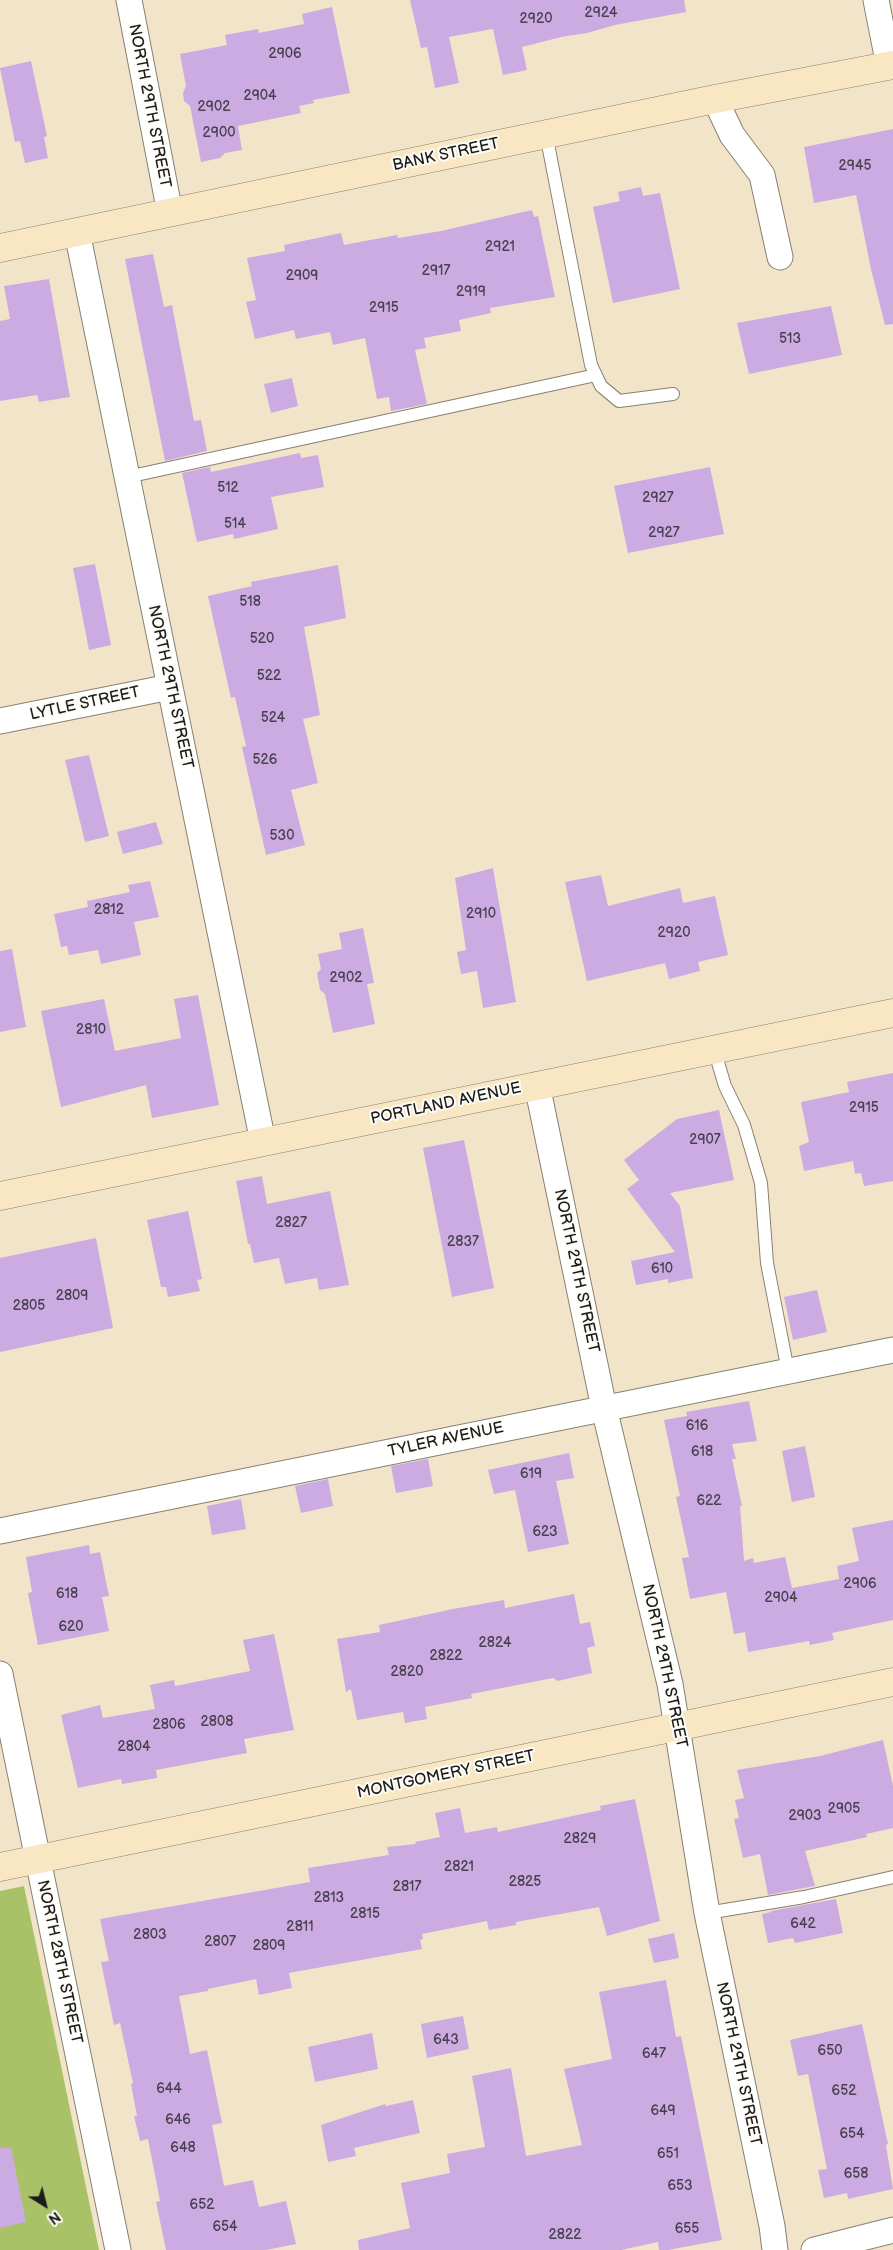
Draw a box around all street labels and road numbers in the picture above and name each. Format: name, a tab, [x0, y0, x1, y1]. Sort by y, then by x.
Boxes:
street label: NORTH 29TH STREET	[124, 22, 174, 190]
street label: BANK STREET	[391, 134, 501, 176]
street label: NORTH 29TH STREET	[143, 604, 197, 770]
street label: LYTLE STREET	[28, 683, 142, 725]
street label: PORTLAND AVENUE	[369, 1079, 523, 1129]
street label: NORTH 29TH STREET	[549, 1188, 603, 1354]
street label: TYLER AVENUE	[387, 1418, 505, 1462]
street label: NORTH 29TH STREET	[637, 1583, 691, 1749]
street label: MONTGOMERY STREET	[355, 1747, 537, 1803]
street label: NORTH 28TH STREET	[32, 1878, 86, 2046]
street label: NORTH 29TH STREET	[711, 1981, 765, 2147]

